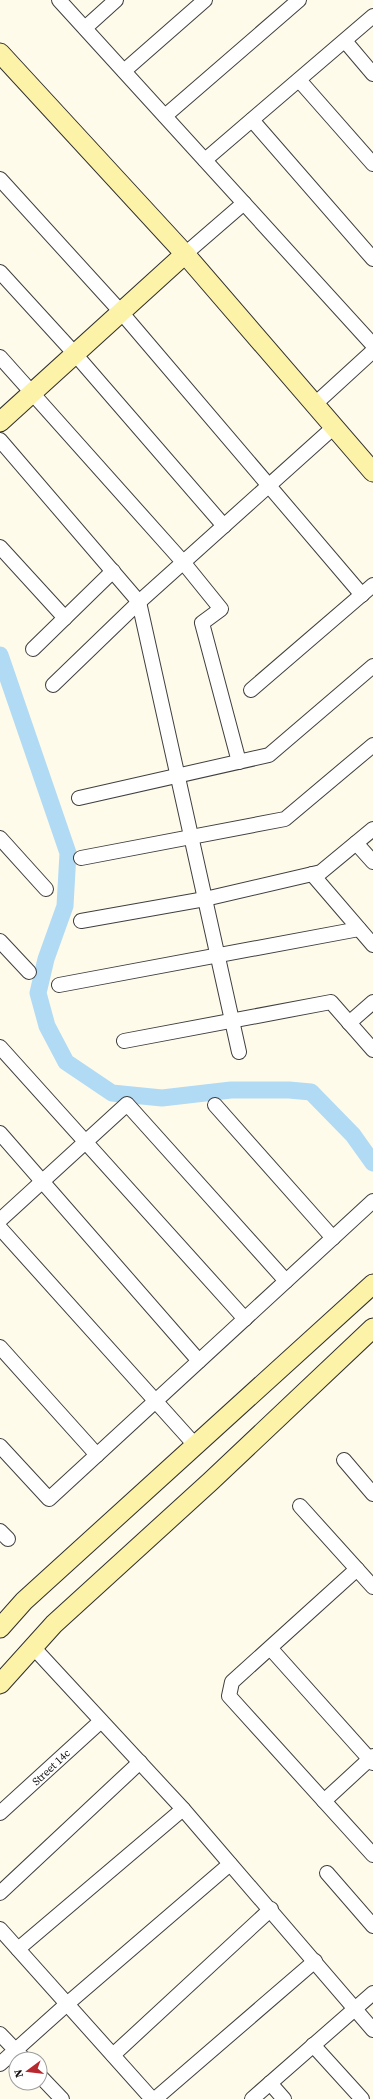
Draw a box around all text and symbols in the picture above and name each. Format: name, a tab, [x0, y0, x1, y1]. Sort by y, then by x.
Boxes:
street label: Street 14c	[29, 1745, 74, 1789]
north arrow	[8, 2051, 48, 2091]
text: N	[11, 2068, 27, 2079]

